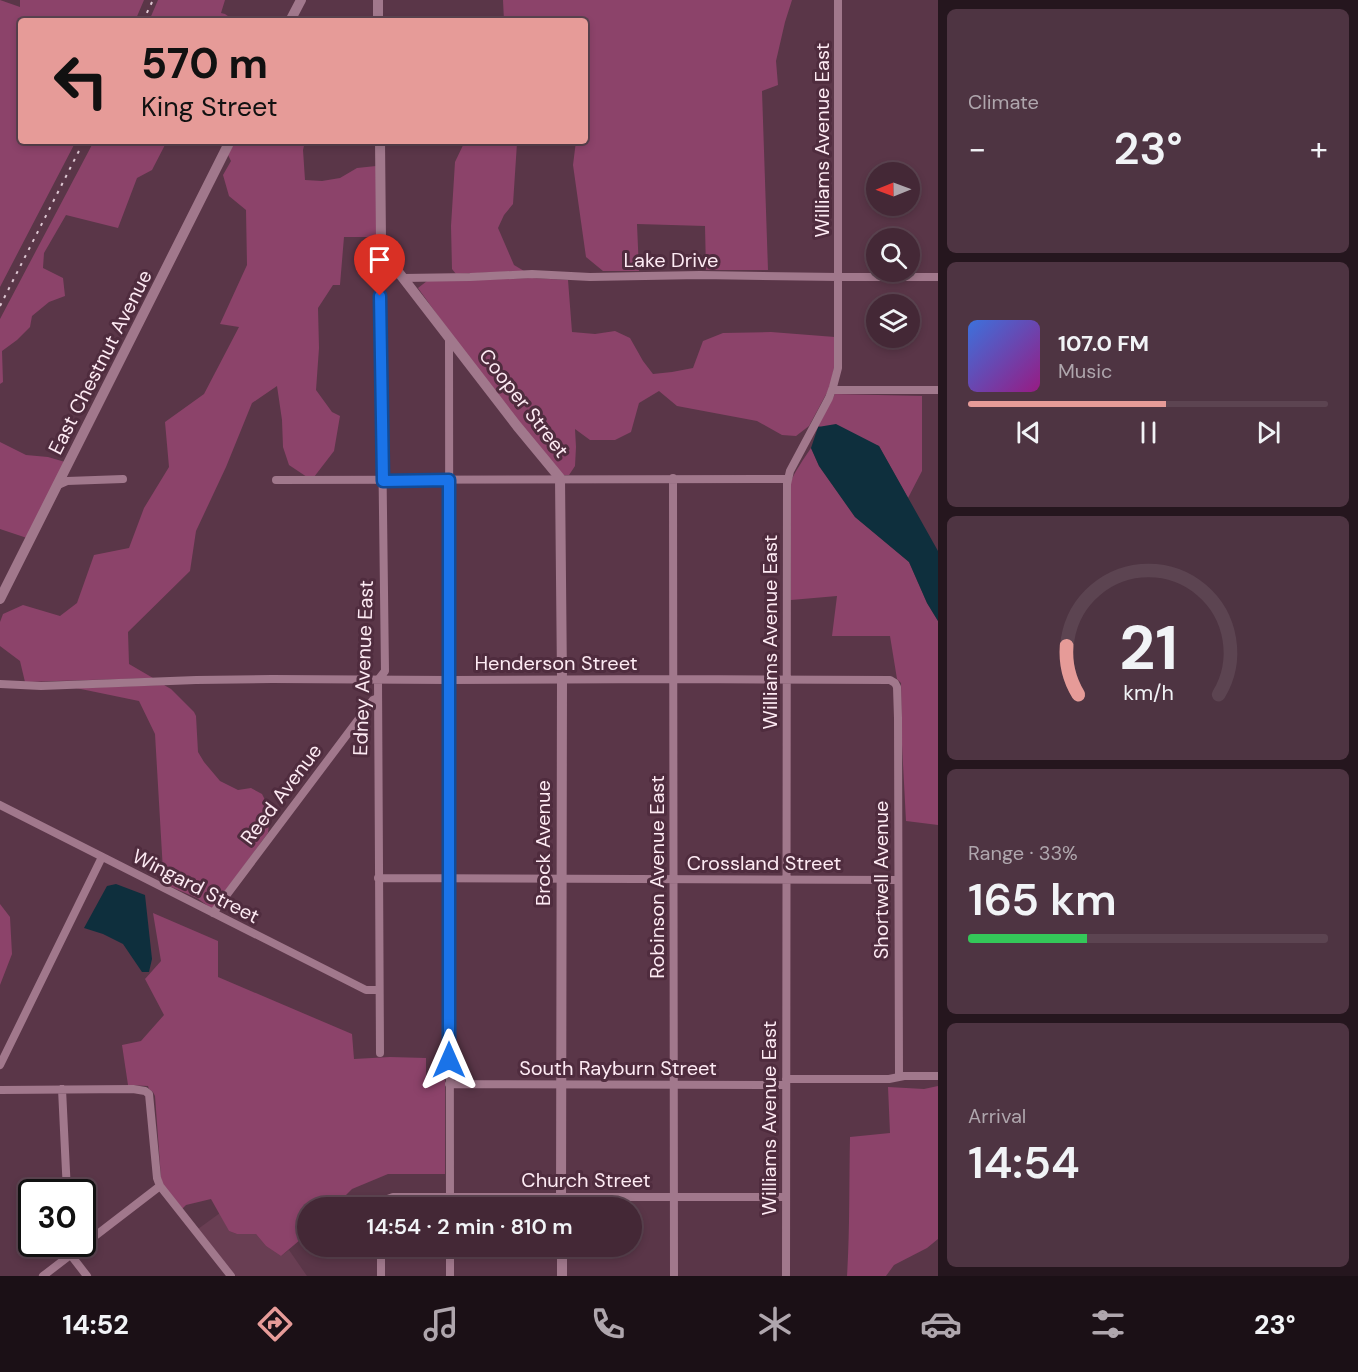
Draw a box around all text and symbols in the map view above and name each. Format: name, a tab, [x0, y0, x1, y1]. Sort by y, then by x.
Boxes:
text: 570 m	[141, 36, 268, 91]
icon: left	[42, 42, 120, 120]
street label: Williams Avenue East	[809, 42, 835, 237]
text: King Street	[141, 89, 278, 124]
text: Climate	[968, 89, 1039, 115]
text: 23°	[1114, 119, 1183, 178]
text: −	[968, 127, 986, 170]
text: +	[1310, 127, 1328, 170]
north arrow	[866, 162, 920, 216]
map controls	[866, 162, 920, 348]
button: search	[866, 228, 920, 282]
pin	[354, 234, 405, 296]
icon: arrive	[363, 243, 396, 276]
street label: Lake Drive	[624, 247, 718, 273]
street label: East Chestnut Avenue	[42, 265, 158, 459]
button: layers	[866, 294, 920, 348]
text: 107.0 FM	[1058, 329, 1149, 358]
street label: Cooper Street	[473, 343, 575, 463]
text: Music	[1058, 358, 1113, 384]
icon: previous	[1012, 416, 1045, 449]
icon: pause	[1132, 416, 1165, 449]
icon: next	[1252, 416, 1285, 449]
street label: Williams Avenue East	[757, 534, 783, 729]
street label: Edney Avenue East	[347, 580, 379, 756]
text: 21	[1119, 607, 1177, 688]
street label: Henderson Street	[474, 650, 638, 676]
text: km/h	[1123, 679, 1173, 707]
street label: Reed Avenue	[235, 738, 327, 850]
street label: Robinson Avenue East	[644, 775, 670, 979]
street label: Brock Avenue	[530, 780, 556, 906]
street label: Shortwell Avenue	[868, 801, 894, 959]
text: Range · 33%	[968, 840, 1078, 866]
street label: Wingard Street	[128, 843, 264, 929]
street label: Crossland Street	[687, 850, 841, 876]
text: 165 km	[968, 870, 1117, 929]
street label: Williams Avenue East	[756, 1020, 782, 1215]
position arrow	[417, 1028, 481, 1092]
street label: South Rayburn Street	[519, 1055, 717, 1081]
text: Arrival	[968, 1103, 1026, 1129]
text: 14:54	[968, 1133, 1080, 1192]
street label: Church Street	[521, 1167, 651, 1193]
speed limit sign: 30	[18, 1179, 96, 1257]
text: 14:54 · 2 min · 810 m	[366, 1212, 573, 1241]
icon: directions	[254, 1303, 296, 1345]
icon: music	[420, 1303, 462, 1345]
icon: phone	[587, 1303, 629, 1345]
icon: climate	[754, 1303, 796, 1345]
icon: car	[920, 1303, 962, 1345]
icon: filters	[1087, 1303, 1129, 1345]
text: 14:52	[62, 1307, 129, 1342]
text: 23°	[1254, 1307, 1296, 1342]

